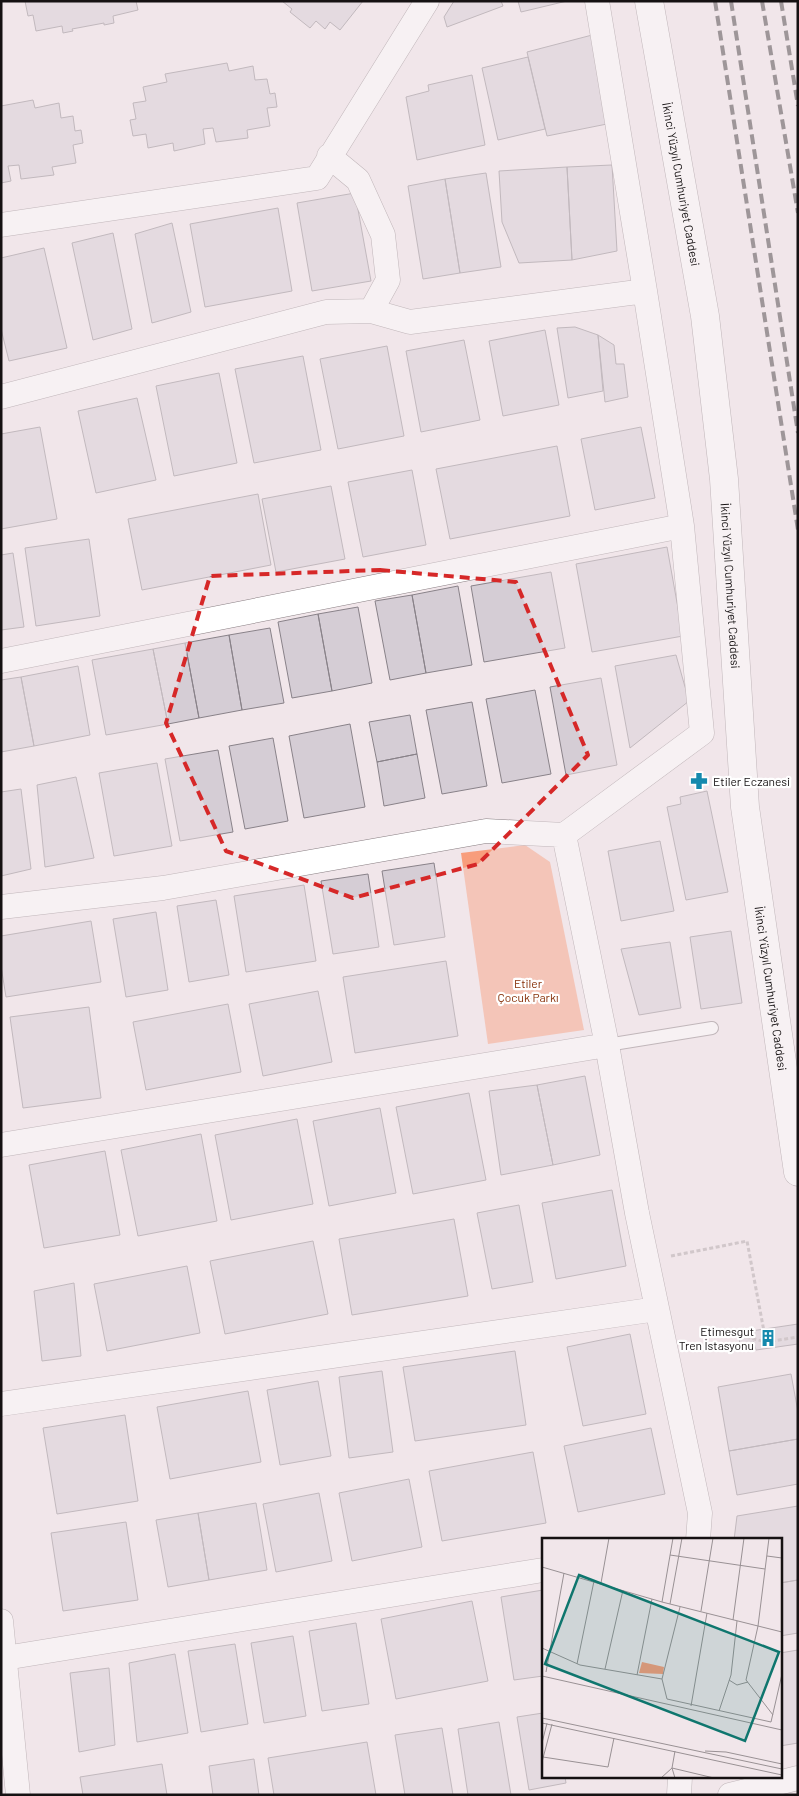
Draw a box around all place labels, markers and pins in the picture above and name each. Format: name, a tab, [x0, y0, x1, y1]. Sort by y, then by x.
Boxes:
pharmacy icon: Etiler Eczanesi	[689, 771, 709, 791]
place label: Etiler Eczanesi	[713, 774, 790, 788]
place label: Etimesgut Tren İstasyonu	[679, 1324, 754, 1352]
building icon: Etimesgut Tren İstasyonu	[758, 1328, 778, 1348]

